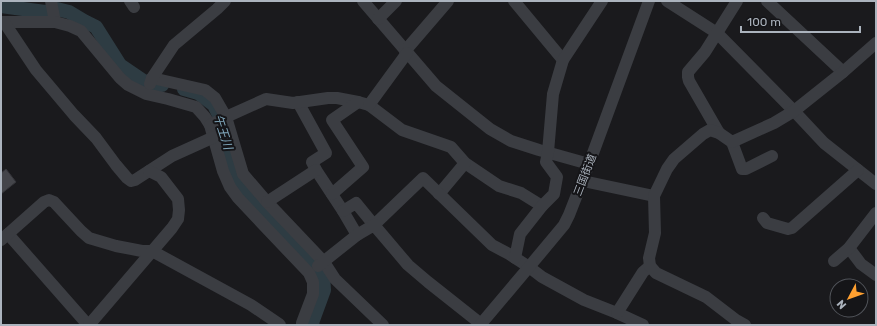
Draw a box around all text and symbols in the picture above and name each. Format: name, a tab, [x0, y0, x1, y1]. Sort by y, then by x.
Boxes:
scale bar	[741, 8, 860, 34]
text: 100 m	[747, 15, 781, 29]
water label: 午王川	[211, 113, 236, 153]
street label: 三国街道	[571, 152, 599, 198]
north arrow	[829, 278, 869, 318]
text: N	[834, 297, 849, 311]

